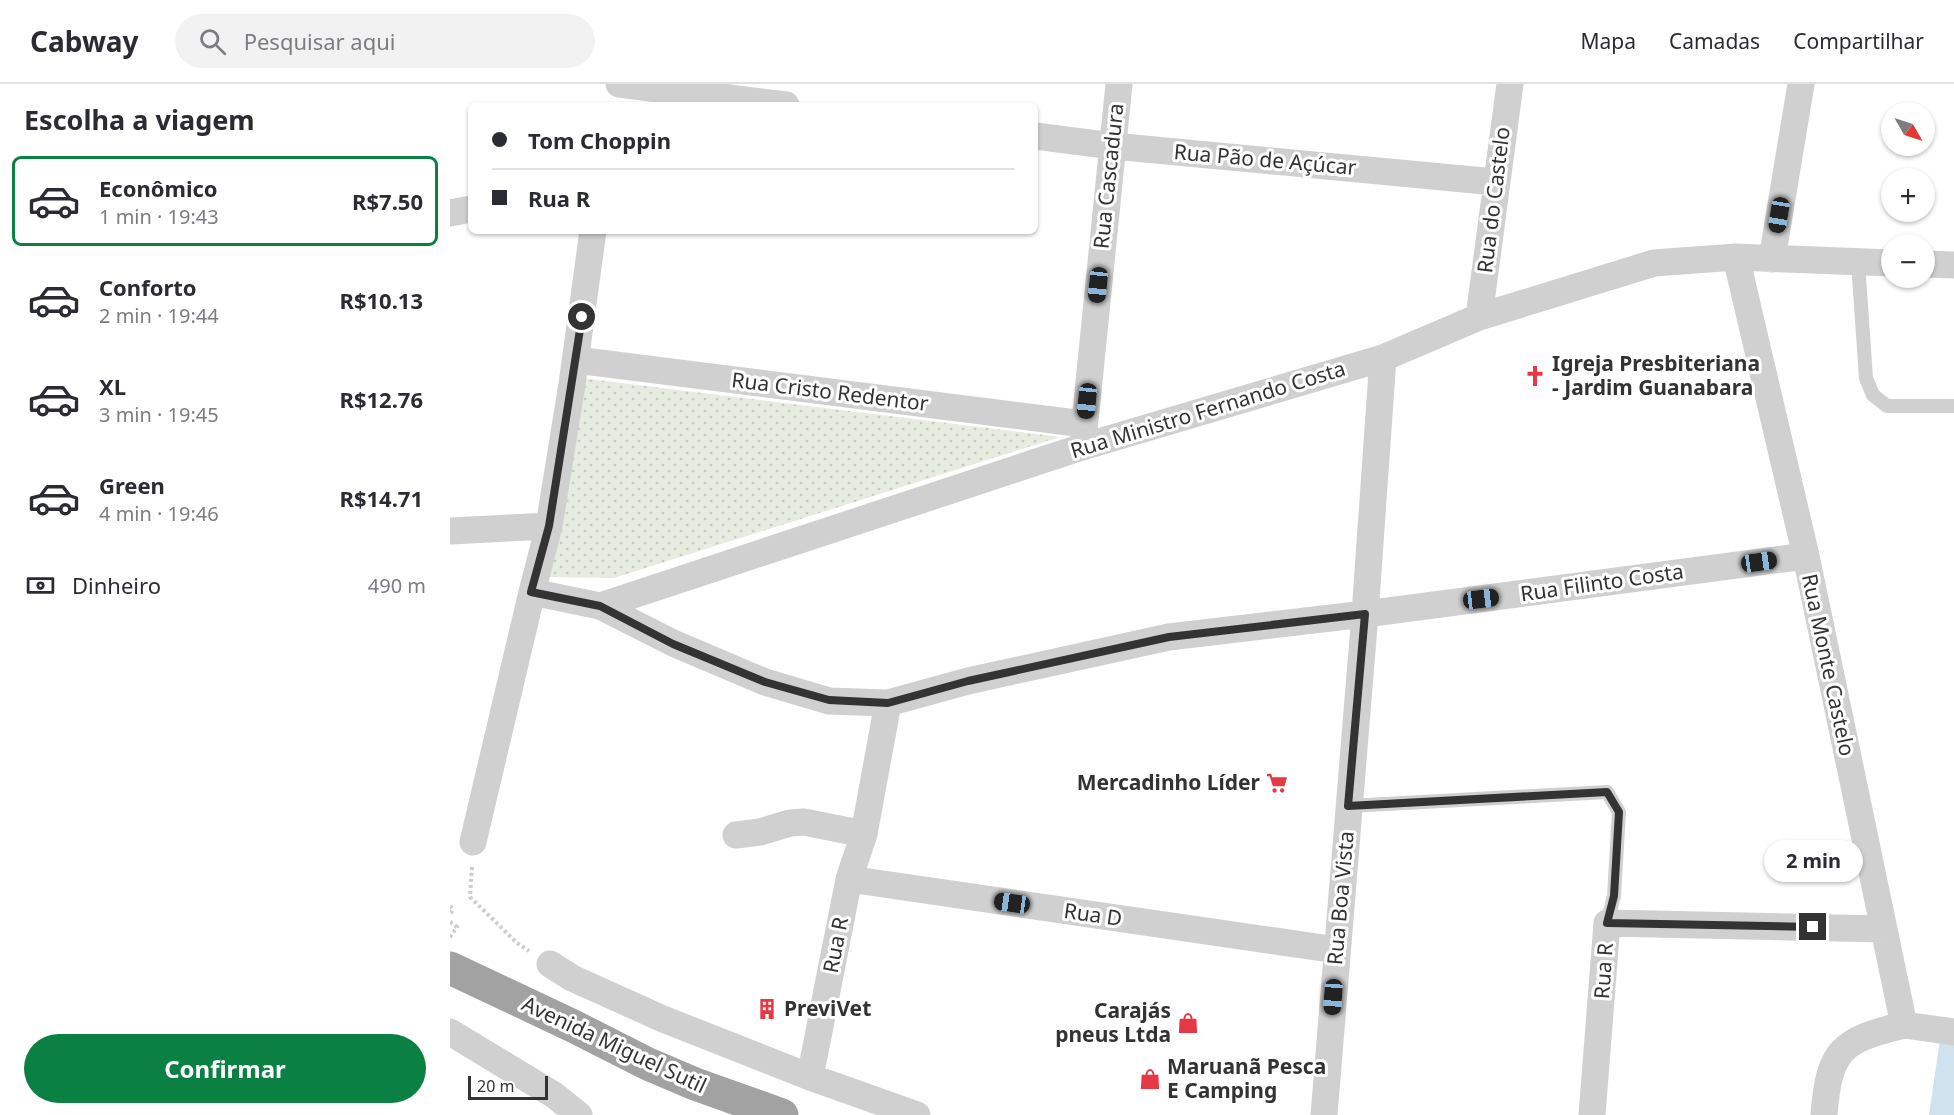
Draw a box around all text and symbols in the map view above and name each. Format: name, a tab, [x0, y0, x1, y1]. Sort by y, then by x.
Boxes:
search box	[175, 14, 595, 68]
text: Cabway	[30, 22, 139, 60]
icon: search	[196, 25, 229, 58]
text: Pesquisar aqui	[244, 26, 396, 56]
text: Mapa	[1580, 27, 1636, 55]
text: Camadas	[1669, 27, 1760, 55]
text: Compartilhar	[1793, 27, 1924, 55]
text: Escolha a viagem	[24, 101, 255, 138]
street label: Rua Cascadura	[1086, 102, 1130, 250]
north arrow	[1881, 102, 1935, 156]
map controls	[1881, 102, 1935, 288]
text: Tom Choppin	[528, 125, 671, 155]
street label: Rua do Castelo	[1470, 125, 1516, 275]
street label: Rua Pão de Açúcar	[1173, 137, 1358, 181]
button: +	[1881, 168, 1935, 222]
text: Econômico	[99, 173, 218, 203]
icon: car	[27, 174, 81, 228]
text: Rua R	[528, 183, 590, 213]
text: R$7.50	[352, 186, 423, 216]
car	[1767, 196, 1791, 234]
text: 1 min · 19:43	[99, 203, 219, 230]
button: −	[1881, 234, 1935, 288]
car	[1087, 266, 1109, 304]
text: Conforto	[99, 272, 197, 302]
icon: car	[27, 273, 81, 327]
text: R$10.13	[339, 285, 423, 315]
text: 2 min · 19:44	[99, 302, 219, 329]
route start	[568, 303, 595, 330]
place label: Igreja Presbiteriana - Jardim Guanabara	[1552, 349, 1760, 401]
street label: Rua Ministro Fernando Costa	[1067, 354, 1348, 464]
church icon: Igreja Presbiteriana - Jardim Guanabara	[1523, 364, 1547, 388]
street label: Rua Cristo Redentor	[730, 365, 930, 417]
text: XL	[99, 371, 126, 401]
icon: car	[27, 372, 81, 426]
car	[1076, 382, 1098, 420]
text: R$12.76	[339, 384, 423, 414]
text: 3 min · 19:45	[99, 401, 219, 428]
text: Green	[99, 470, 165, 500]
icon: car	[27, 471, 81, 525]
text: R$14.71	[339, 483, 423, 513]
text: 4 min · 19:46	[99, 500, 219, 527]
car	[1740, 551, 1778, 573]
street label: Rua Filinto Costa	[1518, 557, 1685, 607]
icon: cash	[24, 569, 57, 602]
text: Dinheiro	[72, 570, 161, 600]
street label: Rua Monte Castelo	[1796, 571, 1862, 758]
text: 490 m	[368, 572, 426, 599]
car	[1462, 588, 1500, 610]
place label: Mercadinho Líder	[1077, 768, 1261, 796]
supermarket icon: Mercadinho Líder	[1265, 771, 1289, 795]
street label: Rua Boa Vista	[1320, 830, 1360, 966]
callout: 2 min	[1764, 840, 1862, 882]
text: 2 min	[1786, 847, 1841, 874]
car	[993, 892, 1031, 914]
street label: Rua D	[1062, 896, 1124, 932]
route end	[1799, 913, 1826, 940]
street label: Rua R	[816, 914, 854, 975]
street label: Rua R	[1587, 942, 1619, 1000]
car	[1323, 978, 1343, 1016]
street label: Avenida Miguel Sutil	[518, 989, 711, 1099]
place label: PreviVet	[784, 994, 871, 1022]
place label: Carajás pneus Ltda	[1055, 996, 1171, 1048]
building icon: PreviVet	[755, 997, 779, 1021]
shop icon: Carajás pneus Ltda	[1176, 1011, 1200, 1035]
button: Confirmar	[24, 1034, 426, 1103]
place label: Maruanã Pesca E Camping	[1167, 1052, 1326, 1104]
shop icon: Maruanã Pesca E Camping	[1138, 1067, 1162, 1091]
scale bar	[468, 1073, 548, 1100]
text: 20 m	[477, 1075, 514, 1097]

